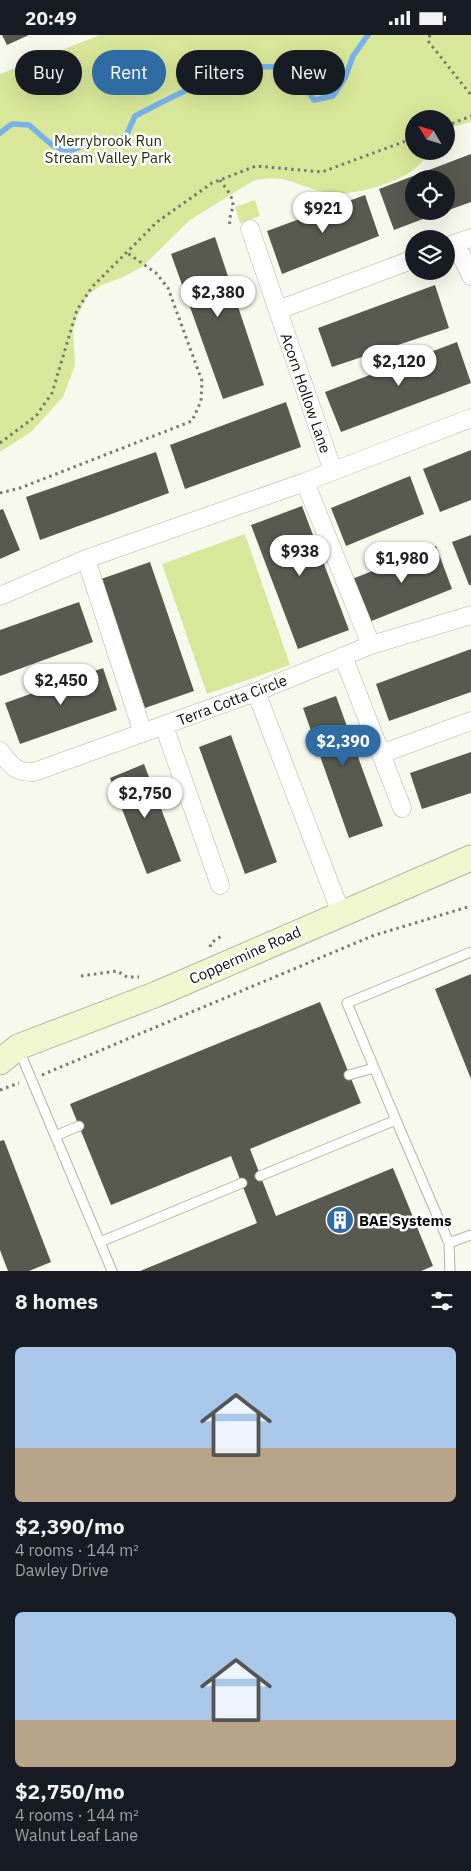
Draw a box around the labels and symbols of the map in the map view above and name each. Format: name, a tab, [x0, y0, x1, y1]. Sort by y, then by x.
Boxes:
north arrow	[405, 110, 455, 160]
park label: Merrybrook Run Stream Valley Park	[45, 131, 171, 167]
pin: $921	[293, 191, 353, 234]
pin: $2,380	[177, 275, 259, 318]
street label: Acorn Hollow Lane	[277, 330, 335, 456]
pin: $2,120	[358, 345, 440, 387]
pin: $938	[270, 535, 330, 577]
pin: $1,980	[361, 541, 443, 584]
pin: $2,450	[20, 663, 102, 706]
street label: Terra Cotta Circle	[174, 670, 290, 730]
pin: $2,390	[302, 725, 384, 767]
pin: $2,750	[104, 777, 186, 819]
street label: Coppermine Road	[186, 922, 304, 988]
building icon: BAE Systems	[325, 1205, 355, 1235]
place label: BAE Systems	[359, 1211, 452, 1230]

